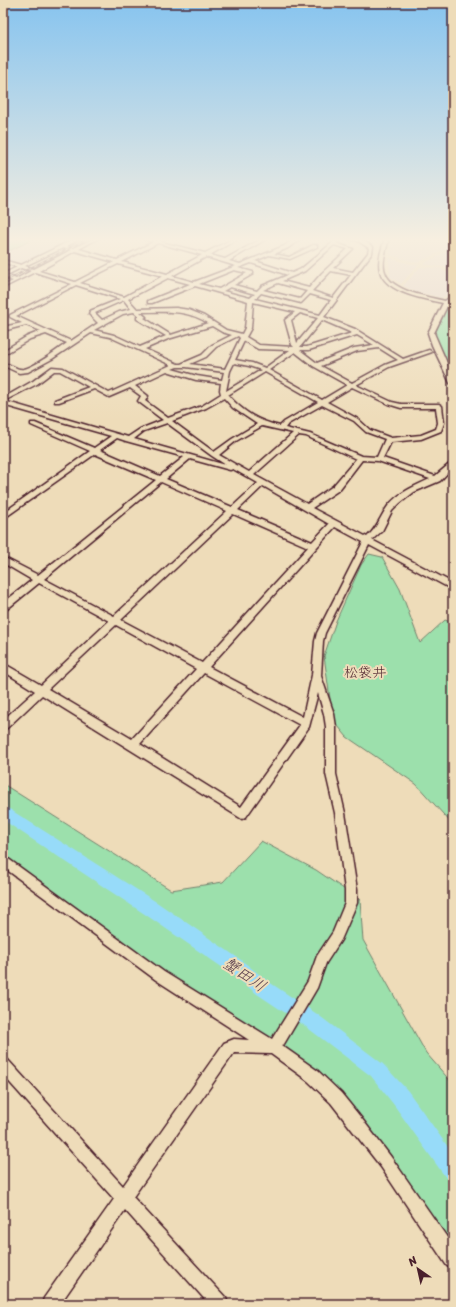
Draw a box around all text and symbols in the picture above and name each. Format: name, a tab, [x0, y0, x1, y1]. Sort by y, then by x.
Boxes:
district label: 松袋井	[344, 660, 386, 685]
water label: 蟹田川	[217, 949, 273, 1000]
north arrow	[398, 1249, 438, 1289]
text: N	[403, 1251, 421, 1272]

